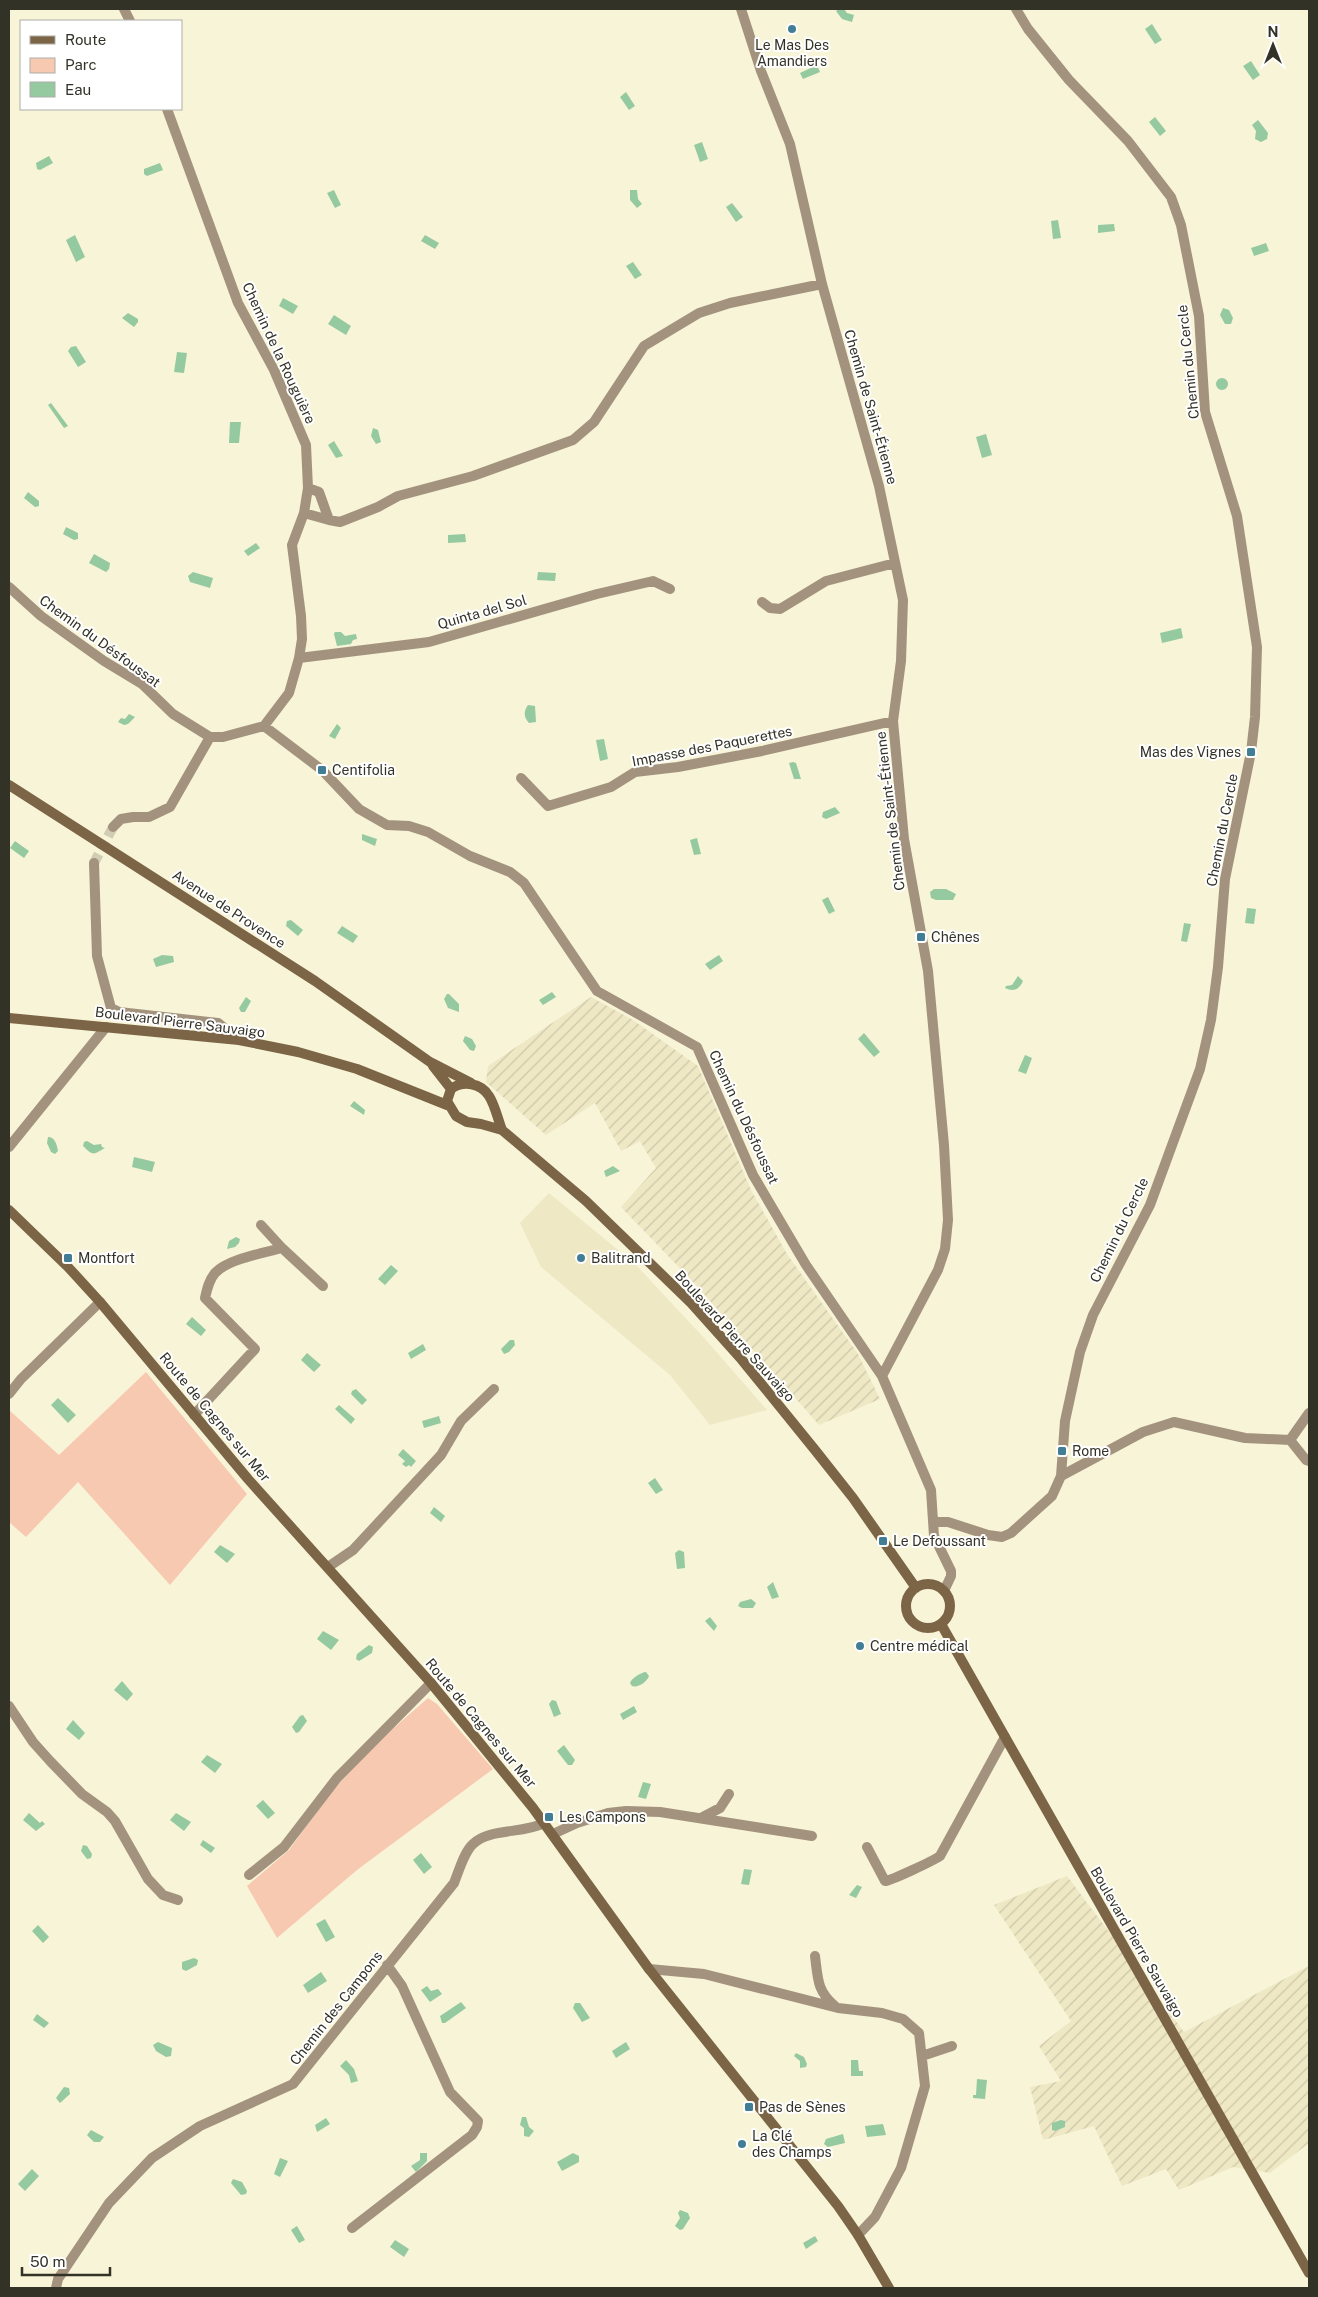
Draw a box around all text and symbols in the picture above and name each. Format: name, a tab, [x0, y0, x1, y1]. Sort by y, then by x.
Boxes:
legend	[20, 20, 182, 110]
north arrow	[1248, 20, 1298, 70]
marker: Le Mas Des Amandiers	[786, 23, 798, 35]
text: N	[1268, 24, 1278, 40]
text: Route	[65, 31, 106, 48]
place label: Le Mas Des Amandiers	[755, 37, 829, 69]
text: Parc	[65, 56, 97, 73]
text: Eau	[65, 81, 91, 98]
street label: Chemin de la Rouguière	[239, 280, 319, 426]
street label: Chemin du Cercle	[1174, 304, 1202, 420]
street label: Chemin de Saint-Étienne	[841, 328, 902, 486]
street label: Chemin du Désfoussat	[36, 592, 164, 690]
street label: Quinta del Sol	[436, 592, 528, 632]
street label: Impasse des Paquerettes	[631, 723, 793, 769]
street label: Chemin de Saint-Étienne	[871, 730, 908, 892]
place label: Mas des Vignes	[1140, 744, 1241, 760]
marker: Mas des Vignes	[1245, 746, 1257, 758]
place label: Centifolia	[332, 762, 395, 778]
marker: Centifolia	[316, 764, 328, 776]
street label: Chemin du Cercle	[1203, 772, 1241, 888]
street label: Avenue de Provence	[170, 867, 288, 951]
place label: Chênes	[931, 929, 980, 945]
marker: Chênes	[915, 931, 927, 943]
street label: Boulevard Pierre Sauvaigo	[94, 1004, 266, 1040]
street label: Chemin du Désfoussat	[706, 1048, 782, 1186]
street label: Chemin du Cercle	[1087, 1175, 1151, 1285]
place label: Montfort	[78, 1250, 135, 1266]
place label: Balitrand	[591, 1250, 651, 1266]
marker: Montfort	[62, 1252, 74, 1264]
marker: Balitrand	[575, 1252, 587, 1264]
street label: Boulevard Pierre Sauvaigo	[672, 1267, 798, 1405]
street label: Route de Cagnes sur Mer	[156, 1349, 274, 1485]
place label: Rome	[1072, 1443, 1109, 1459]
marker: Rome	[1056, 1445, 1068, 1457]
place label: Le Defoussant	[893, 1533, 986, 1549]
marker: Le Defoussant	[877, 1535, 889, 1547]
place label: Centre médical	[870, 1638, 969, 1654]
marker: Centre médical	[854, 1640, 866, 1652]
street label: Route de Cagnes sur Mer	[422, 1655, 540, 1791]
place label: Les Campons	[559, 1809, 646, 1825]
marker: Les Campons	[543, 1811, 555, 1823]
street label: Boulevard Pierre Sauvaigo	[1087, 1864, 1187, 2020]
street label: Chemin des Campons	[287, 1948, 385, 2068]
place label: Pas de Sènes	[759, 2099, 846, 2115]
marker: Pas de Sènes	[743, 2101, 755, 2113]
place label: La Clé des Champs	[752, 2128, 832, 2160]
marker: La Clé des Champs	[736, 2138, 748, 2150]
scale bar	[22, 2244, 110, 2276]
text: 50 m	[30, 2253, 65, 2270]

